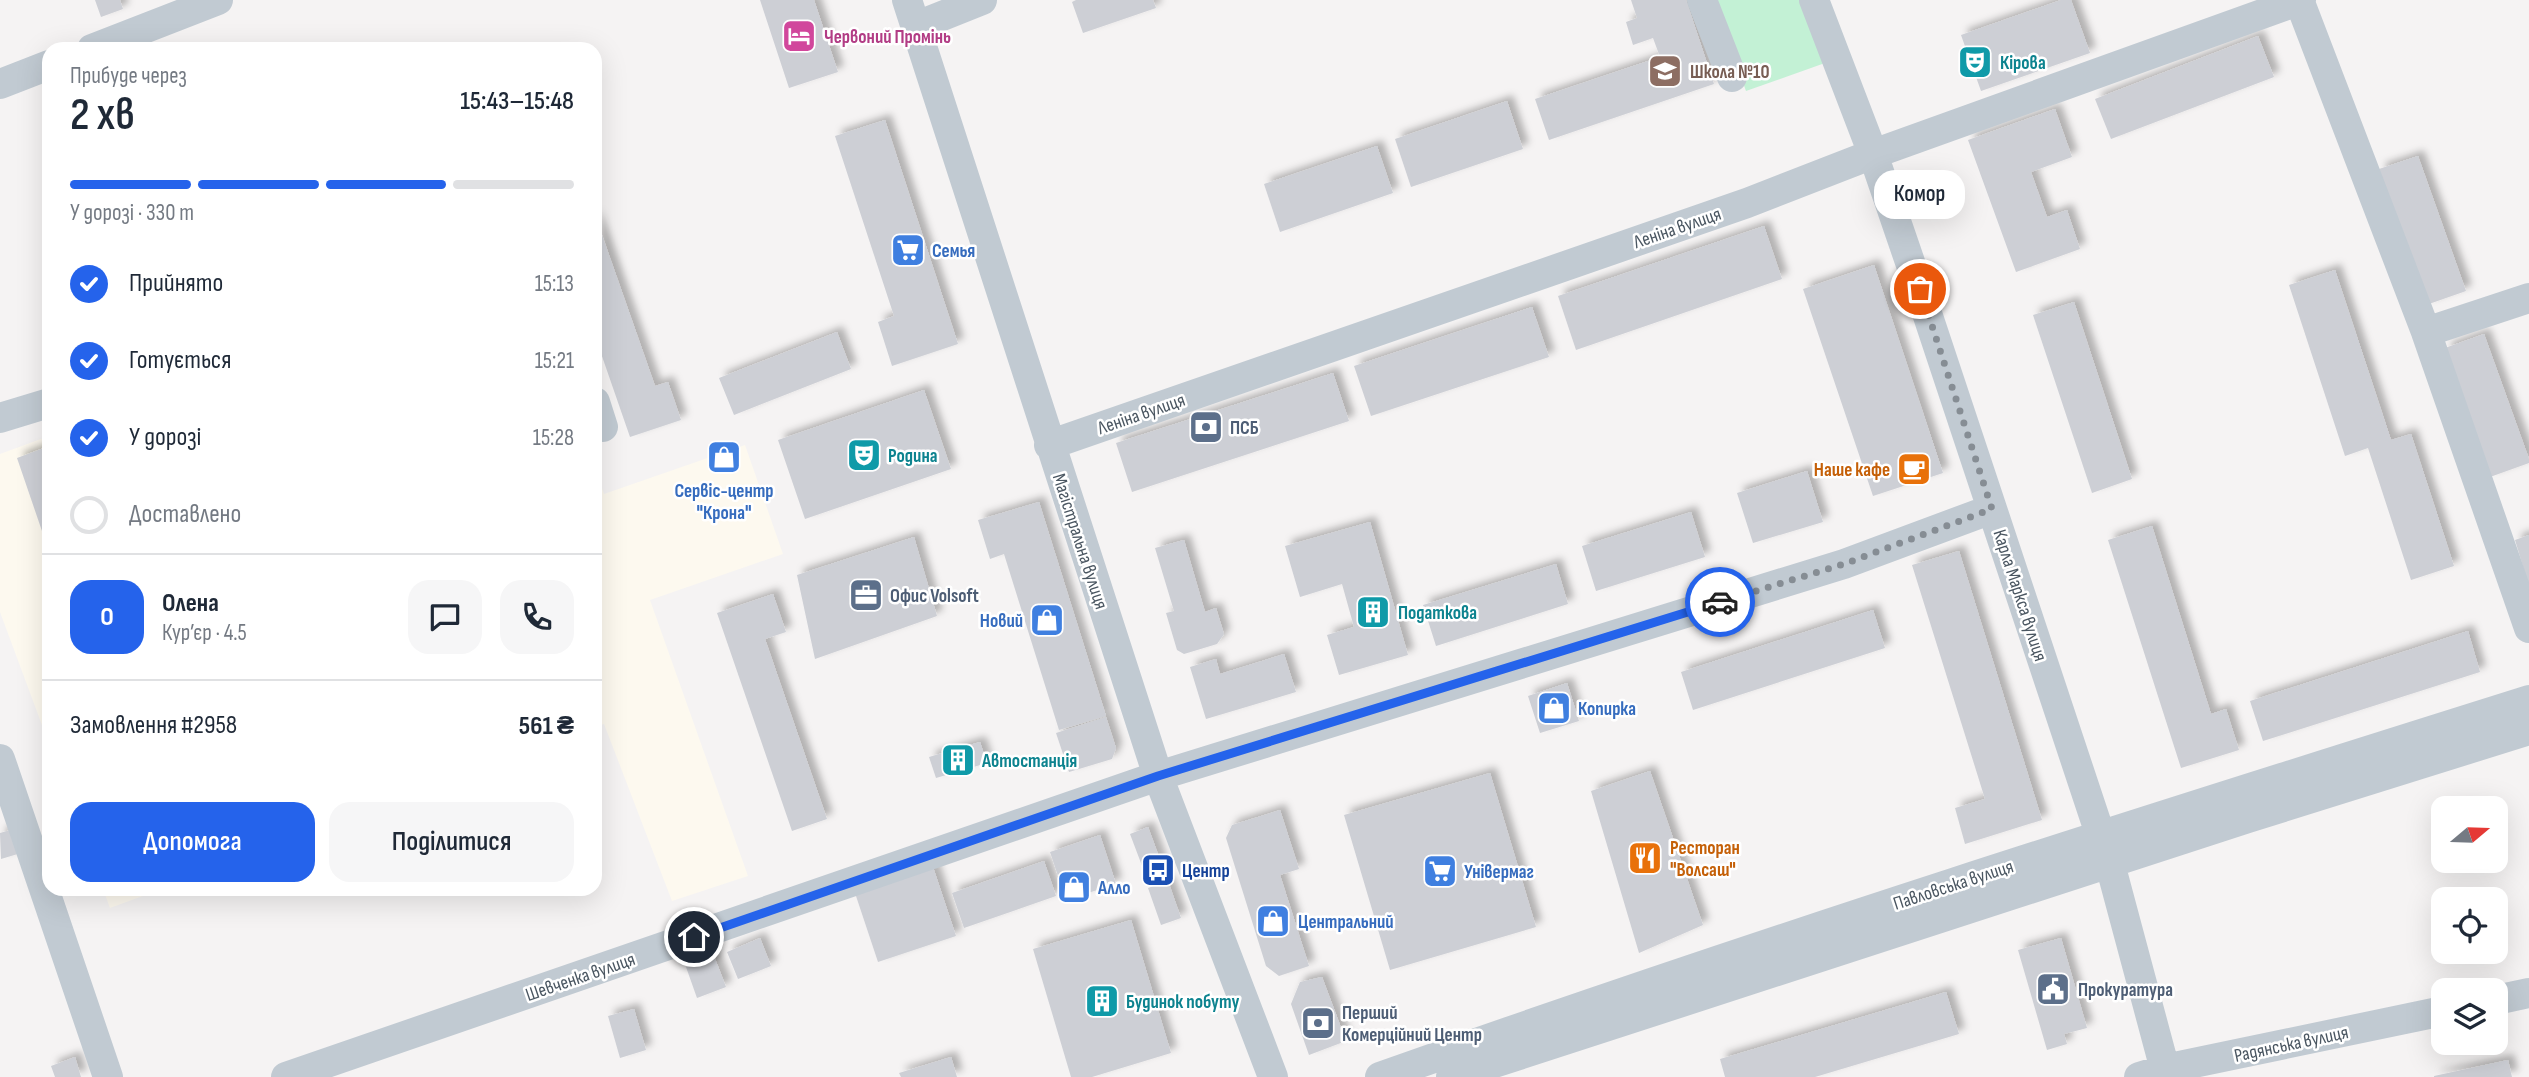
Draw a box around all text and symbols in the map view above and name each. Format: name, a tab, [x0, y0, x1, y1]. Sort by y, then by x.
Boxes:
hotel icon: Червоний Промінь	[780, 17, 818, 55]
place label: Червоний Промінь	[824, 26, 951, 49]
theatre icon: Кірова	[1956, 43, 1994, 81]
school or university icon: Школа №10	[1646, 52, 1684, 90]
place label: Кірова	[2000, 52, 2046, 75]
place label: Школа №10	[1690, 61, 1770, 84]
text: Прибуде через	[70, 62, 187, 90]
text: 15:43–15:48	[460, 86, 574, 117]
text: 2 хв	[70, 88, 135, 143]
callout: Комор	[1874, 170, 1966, 219]
text: Комор	[1894, 180, 1945, 208]
text: У дорозі · 330 m	[70, 199, 194, 227]
street label: Леніна вулиця	[1630, 203, 1724, 254]
supermarket icon: Семья	[889, 231, 927, 269]
place label: Семья	[932, 240, 975, 263]
pin	[1890, 259, 1950, 319]
icon: check	[70, 265, 108, 303]
text: Прийнято	[129, 268, 223, 299]
text: 15:13	[535, 270, 574, 298]
icon: bag	[1901, 270, 1939, 308]
icon: check	[70, 342, 108, 380]
text: Готується	[129, 345, 231, 376]
text: 15:21	[535, 347, 574, 375]
street label: Леніна вулиця	[1094, 389, 1188, 440]
bank icon: ПСБ	[1187, 408, 1225, 446]
place label: ПСБ	[1230, 417, 1259, 440]
icon: check	[70, 419, 108, 457]
text: У дорозі	[129, 422, 201, 453]
text: 15:28	[533, 424, 574, 452]
theatre icon: Родина	[845, 436, 883, 474]
shop icon: Сервіс-центр "Крона"	[705, 438, 743, 476]
place label: Родина	[888, 445, 937, 468]
cafe icon: Наше кафе	[1895, 450, 1933, 488]
place label: Наше кафе	[1814, 459, 1890, 482]
street label: Магістральна вулиця	[1047, 471, 1112, 612]
place label: Сервіс-центр "Крона"	[674, 480, 774, 525]
text: Доставлено	[129, 499, 241, 530]
street label: Карла Маркса вулиця	[1987, 527, 2052, 664]
courier	[1685, 567, 1755, 637]
office icon: Офис Volsoft	[847, 576, 885, 614]
button: chat	[408, 580, 482, 654]
button: phone	[500, 580, 574, 654]
icon: car	[1701, 583, 1739, 621]
place label: Офис Volsoft	[890, 585, 979, 608]
text: Олена	[162, 588, 219, 619]
building icon: Податкова	[1354, 593, 1392, 631]
shop icon: Новий	[1028, 601, 1066, 639]
text: О	[100, 602, 114, 633]
place label: Податкова	[1398, 602, 1477, 625]
place label: Новий	[980, 610, 1023, 633]
text: Кур’єр · 4.5	[162, 619, 247, 647]
shop icon: Копирка	[1535, 689, 1573, 727]
place label: Копирка	[1578, 698, 1636, 721]
text: Замовлення #2958	[70, 710, 237, 741]
text: 561 ₴	[519, 711, 574, 742]
building icon: Автостанція	[939, 741, 977, 779]
place label: Автостанція	[981, 750, 1077, 773]
north arrow	[2431, 796, 2508, 873]
map controls	[2431, 796, 2508, 1055]
button: Допомога	[70, 802, 315, 882]
button: Поділитися	[329, 802, 574, 882]
place label: Ресторан "Волсаш"	[1670, 837, 1740, 882]
restaurant icon: Ресторан "Волсаш"	[1626, 839, 1664, 877]
bus stop icon: Центр	[1139, 851, 1177, 889]
supermarket icon: Універмаг	[1421, 852, 1459, 890]
street label: Павловська вулиця	[1890, 855, 2016, 916]
place label: Центр	[1182, 860, 1230, 883]
place label: Універмаг	[1464, 861, 1534, 884]
shop icon: Алло	[1055, 868, 1093, 906]
place label: Алло	[1097, 877, 1131, 900]
button: locate	[2431, 887, 2508, 964]
shop icon: Центральний	[1254, 902, 1292, 940]
pin	[664, 907, 724, 967]
place label: Центральний	[1298, 911, 1394, 934]
icon: home	[675, 918, 713, 956]
street label: Шевченка вулиця	[523, 948, 638, 1007]
public building icon: Прокуратура	[2034, 970, 2072, 1008]
button: layers	[2431, 978, 2508, 1055]
place label: Прокуратура	[2078, 979, 2173, 1002]
building icon: Будинок побуту	[1083, 982, 1121, 1020]
place label: Будинок побуту	[1126, 991, 1240, 1014]
place label: Перший Комерційний Центр	[1342, 1002, 1482, 1047]
bank icon: Перший Комерційний Центр	[1299, 1004, 1337, 1042]
street label: Радянська вулиця	[2232, 1021, 2350, 1068]

